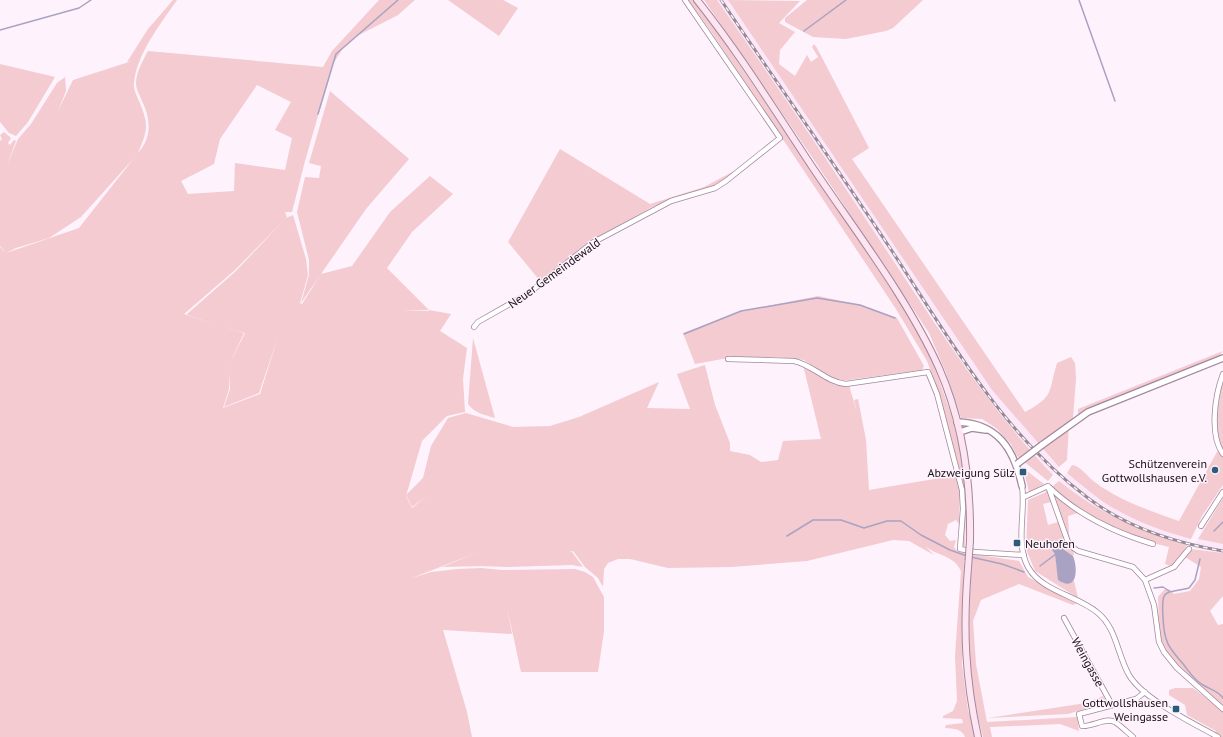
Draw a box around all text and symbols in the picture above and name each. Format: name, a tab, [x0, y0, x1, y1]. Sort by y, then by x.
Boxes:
street label: Neuer Gemeindewald	[505, 235, 603, 311]
place label: Schützenverein Gottwollshausen e.V.	[1102, 456, 1207, 485]
place label: Abzweigung Sülz	[927, 465, 1015, 480]
marker: Schützenverein Gottwollshausen e.V.	[1210, 465, 1220, 475]
marker: Abzweigung Sülz	[1018, 467, 1028, 477]
place label: Neuhofen	[1025, 536, 1075, 551]
marker: Neuhofen	[1012, 538, 1022, 548]
street label: Weingasse	[1068, 635, 1108, 689]
place label: Gottwollshausen Weingasse	[1082, 695, 1168, 724]
marker: Gottwollshausen Weingasse	[1171, 704, 1181, 714]

